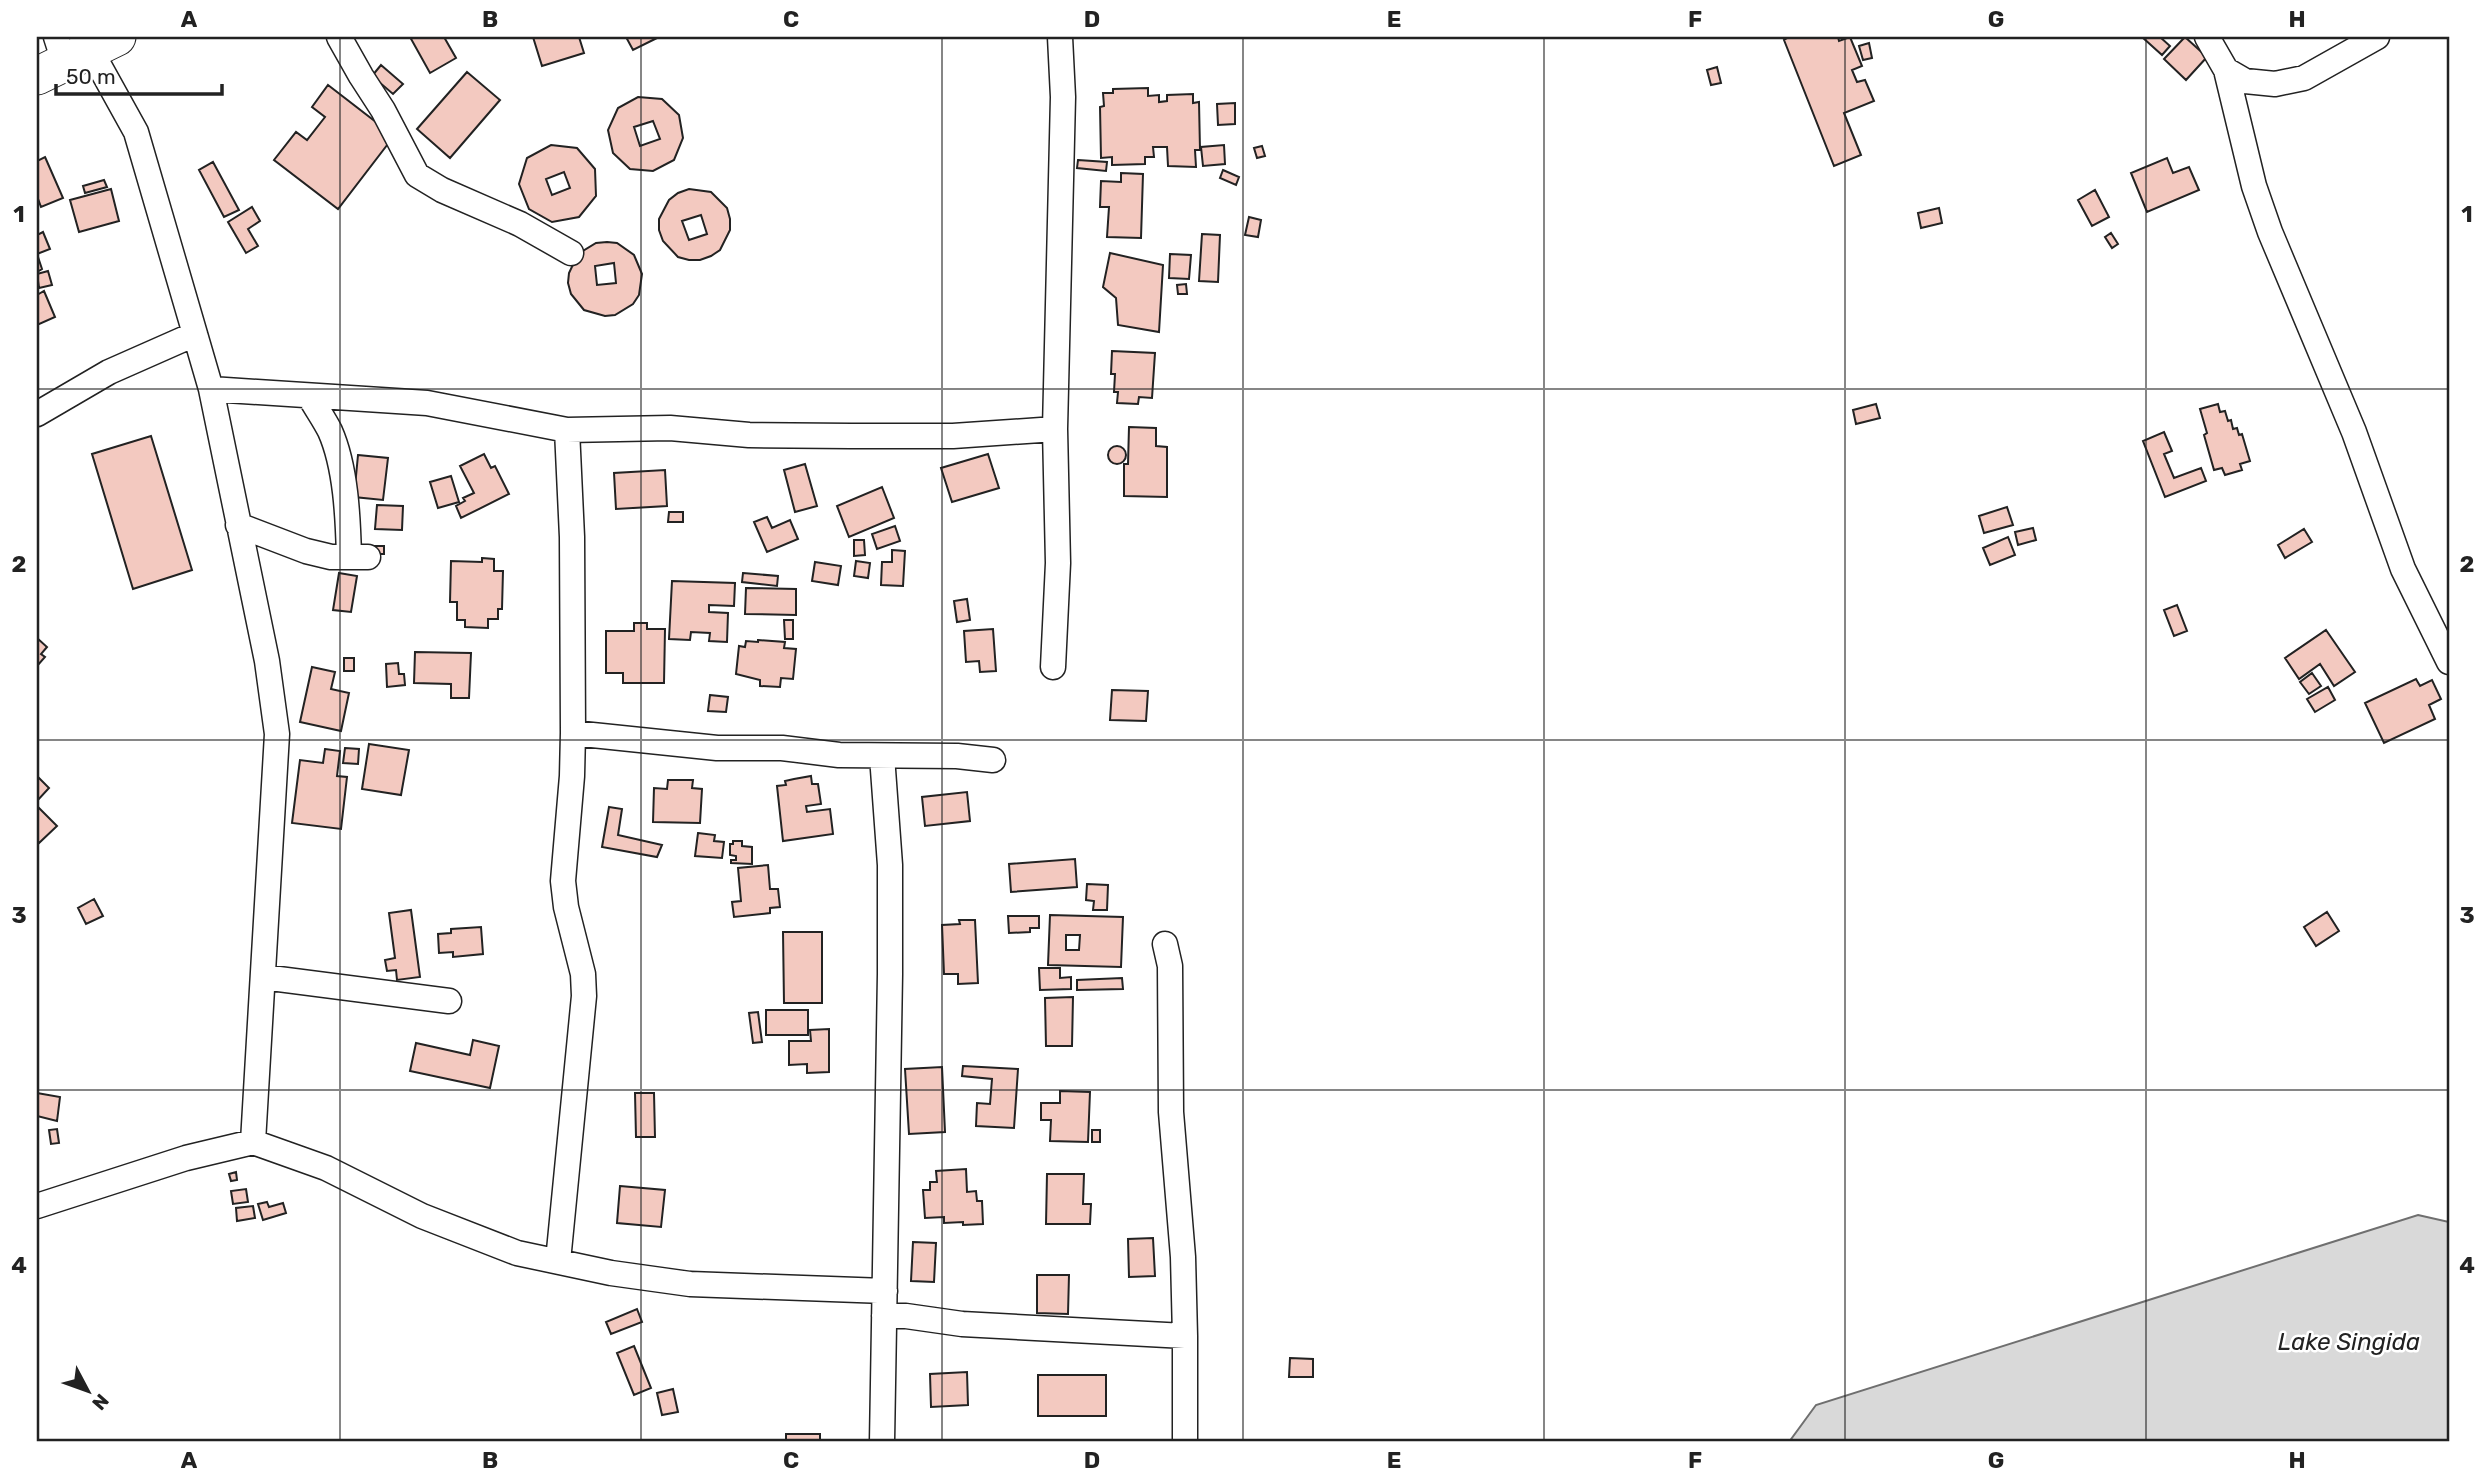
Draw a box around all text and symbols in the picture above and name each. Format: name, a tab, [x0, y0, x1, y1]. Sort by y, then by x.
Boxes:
text: A	[181, 5, 198, 33]
text: B	[482, 5, 498, 33]
text: C	[783, 5, 799, 33]
text: D	[1084, 5, 1100, 33]
text: E	[1387, 5, 1401, 33]
text: F	[1688, 5, 1702, 33]
text: G	[1988, 5, 2004, 33]
text: H	[2288, 5, 2306, 33]
scale bar	[56, 52, 222, 96]
text: 50 m	[66, 64, 116, 89]
text: 1	[13, 200, 25, 228]
text: 1	[2461, 200, 2473, 228]
text: 2	[12, 550, 26, 578]
text: 2	[2460, 550, 2474, 578]
text: 3	[11, 901, 27, 929]
text: 3	[2459, 901, 2475, 929]
text: 4	[11, 1251, 27, 1279]
text: 4	[2459, 1251, 2475, 1279]
water label: Lake Singida	[2278, 1328, 2420, 1356]
north arrow	[52, 1356, 122, 1426]
text: N	[87, 1389, 114, 1415]
text: A	[181, 1446, 198, 1474]
text: B	[482, 1446, 498, 1474]
text: C	[783, 1446, 799, 1474]
text: D	[1084, 1446, 1100, 1474]
text: E	[1387, 1446, 1401, 1474]
text: F	[1688, 1446, 1702, 1474]
text: G	[1988, 1446, 2004, 1474]
text: H	[2288, 1446, 2306, 1474]

